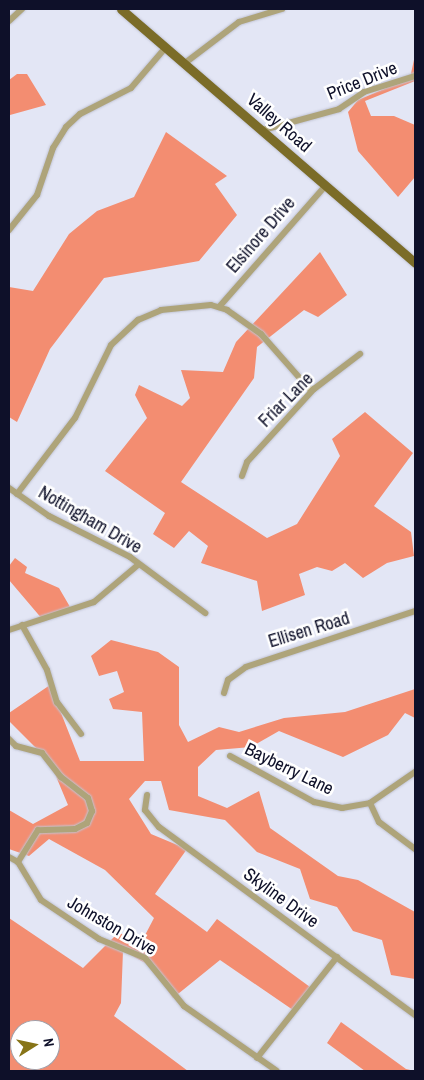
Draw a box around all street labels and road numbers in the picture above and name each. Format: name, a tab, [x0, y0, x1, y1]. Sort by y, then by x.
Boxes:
street label: Price Drive	[324, 57, 400, 105]
street label: Valley Road	[242, 89, 316, 157]
street label: Elsinore Drive	[222, 193, 300, 277]
street label: Friar Lane	[254, 368, 318, 432]
street label: Nottingham Drive	[35, 482, 145, 558]
street label: Ellisen Road	[266, 607, 352, 653]
street label: Bayberry Lane	[241, 738, 337, 800]
street label: Skyline Drive	[239, 863, 323, 933]
street label: Johnston Drive	[64, 892, 160, 960]

